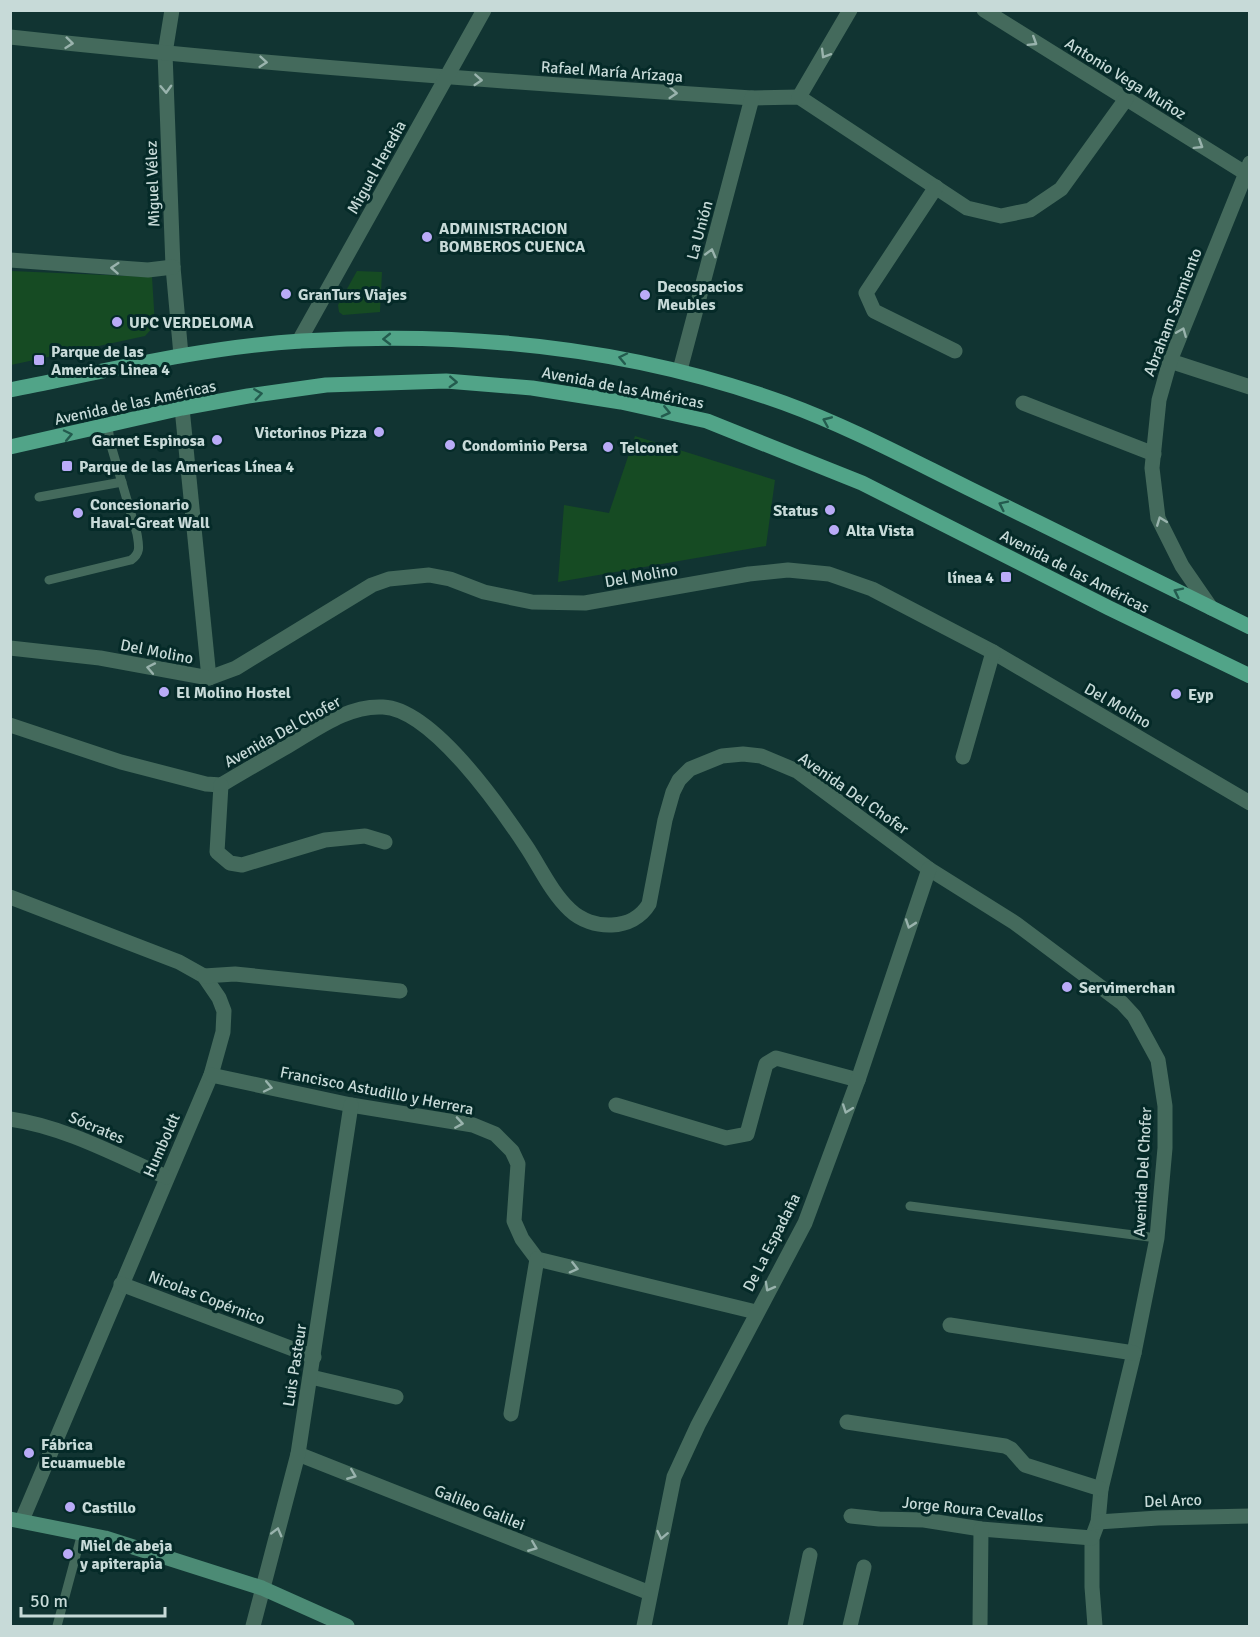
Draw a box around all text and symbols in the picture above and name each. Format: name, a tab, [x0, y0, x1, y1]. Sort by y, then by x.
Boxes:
street label: Antonio Vega Muñoz	[1061, 33, 1190, 124]
one-way arrow	[1027, 34, 1037, 46]
one-way arrow	[64, 36, 73, 49]
one-way arrow	[820, 48, 832, 58]
one-way arrow	[258, 55, 267, 68]
street label: Rafael María Arízaga	[540, 57, 684, 87]
one-way arrow	[473, 73, 482, 86]
one-way arrow	[160, 85, 173, 94]
one-way arrow	[668, 86, 677, 99]
street label: Miguel Heredia	[343, 117, 411, 218]
one-way arrow	[1193, 137, 1203, 149]
street label: Miguel Vélez	[141, 140, 165, 228]
street label: La Unión	[682, 198, 717, 262]
place label: ADMINISTRACION BOMBEROS CUENCA	[439, 219, 586, 257]
marker: ADMINISTRACION BOMBEROS CUENCA	[420, 230, 434, 244]
street label: Abraham Sarmiento	[1139, 245, 1207, 379]
one-way arrow	[704, 248, 716, 259]
one-way arrow	[111, 262, 120, 275]
place label: Decospacios Meubles	[657, 277, 743, 315]
place label: GranTurs Viajes	[298, 285, 407, 305]
marker: GranTurs Viajes	[279, 287, 293, 301]
marker: Decospacios Meubles	[638, 288, 652, 302]
place label: UPC VERDELOMA	[129, 313, 254, 333]
marker: UPC VERDELOMA	[110, 315, 124, 329]
one-way arrow	[1175, 327, 1187, 338]
one-way arrow	[383, 333, 392, 345]
place label: Parque de las Americas Linea 4	[51, 342, 170, 380]
one-way arrow	[618, 352, 628, 365]
marker: Parque de las Americas Linea 4	[32, 353, 46, 367]
street label: Avenida de las Américas	[540, 362, 706, 414]
street label: Avenida de las Américas	[53, 376, 218, 430]
one-way arrow	[448, 376, 457, 389]
one-way arrow	[254, 389, 263, 401]
one-way arrow	[661, 405, 671, 418]
one-way arrow	[823, 416, 834, 428]
place label: Victorinos Pizza	[255, 423, 367, 443]
marker: Victorinos Pizza	[372, 425, 386, 439]
one-way arrow	[62, 429, 72, 442]
place label: Garnet Espinosa	[92, 431, 205, 451]
marker: Garnet Espinosa	[210, 433, 224, 447]
place label: Condominio Persa	[462, 436, 587, 456]
marker: Condominio Persa	[443, 438, 457, 452]
place label: Telconet	[620, 438, 678, 458]
marker: Telconet	[601, 440, 615, 454]
place label: Parque de las Americas Línea 4	[79, 457, 295, 477]
marker: Parque de las Americas Línea 4	[60, 459, 74, 473]
place label: Concesionario Haval-Great Wall	[90, 495, 210, 533]
place label: Status	[773, 501, 818, 521]
one-way arrow	[999, 501, 1010, 513]
marker: Status	[823, 503, 837, 517]
marker: Concesionario Haval-Great Wall	[71, 506, 85, 520]
one-way arrow	[1155, 517, 1168, 527]
place label: Alta Vista	[846, 521, 914, 541]
marker: Alta Vista	[827, 523, 841, 537]
street label: Avenida de las Américas	[997, 526, 1153, 618]
street label: Del Molino	[603, 560, 679, 592]
place label: línea 4	[947, 568, 994, 588]
marker: línea 4	[999, 570, 1013, 584]
one-way arrow	[1173, 587, 1184, 599]
street label: Del Molino	[119, 635, 195, 669]
one-way arrow	[146, 662, 156, 675]
street label: Del Molino	[1081, 679, 1154, 733]
place label: El Molino Hostel	[176, 683, 291, 703]
marker: El Molino Hostel	[157, 685, 171, 699]
place label: Eyp	[1188, 685, 1214, 705]
marker: Eyp	[1169, 687, 1183, 701]
street label: Avenida Del Chofer	[221, 692, 344, 772]
street label: Avenida Del Chofer	[794, 748, 913, 839]
one-way arrow	[905, 919, 918, 929]
place label: Servimerchan	[1079, 978, 1175, 998]
marker: Servimerchan	[1060, 980, 1074, 994]
street label: Francisco Astudillo y Herrera	[278, 1062, 475, 1120]
one-way arrow	[263, 1080, 273, 1093]
one-way arrow	[842, 1103, 854, 1114]
street label: Avenida Del Chofer	[1130, 1106, 1156, 1238]
street label: Sócrates	[66, 1107, 128, 1149]
street label: Humboldt	[139, 1110, 185, 1180]
one-way arrow	[454, 1116, 464, 1129]
street label: De La Espadaña	[739, 1190, 805, 1295]
one-way arrow	[569, 1261, 579, 1274]
street label: Nicolas Copérnico	[145, 1266, 268, 1329]
one-way arrow	[765, 1281, 776, 1291]
street label: Luis Pasteur	[279, 1322, 311, 1408]
place label: Fábrica Ecuamueble	[41, 1435, 126, 1473]
marker: Fábrica Ecuamueble	[22, 1446, 36, 1460]
one-way arrow	[346, 1468, 357, 1480]
street label: Galileo Galilei	[431, 1481, 528, 1535]
street label: Del Arco	[1144, 1490, 1202, 1512]
street label: Jorge Roura Cevallos	[901, 1493, 1045, 1527]
place label: Castillo	[82, 1498, 136, 1518]
marker: Castillo	[63, 1500, 77, 1514]
one-way arrow	[270, 1527, 283, 1537]
one-way arrow	[656, 1529, 669, 1539]
place label: Miel de abeja y apiterapia	[79, 1536, 172, 1574]
one-way arrow	[527, 1540, 538, 1552]
marker: Miel de abeja y apiterapia	[61, 1547, 75, 1561]
scale bar	[21, 1580, 165, 1618]
text: 50 m	[30, 1590, 68, 1612]

